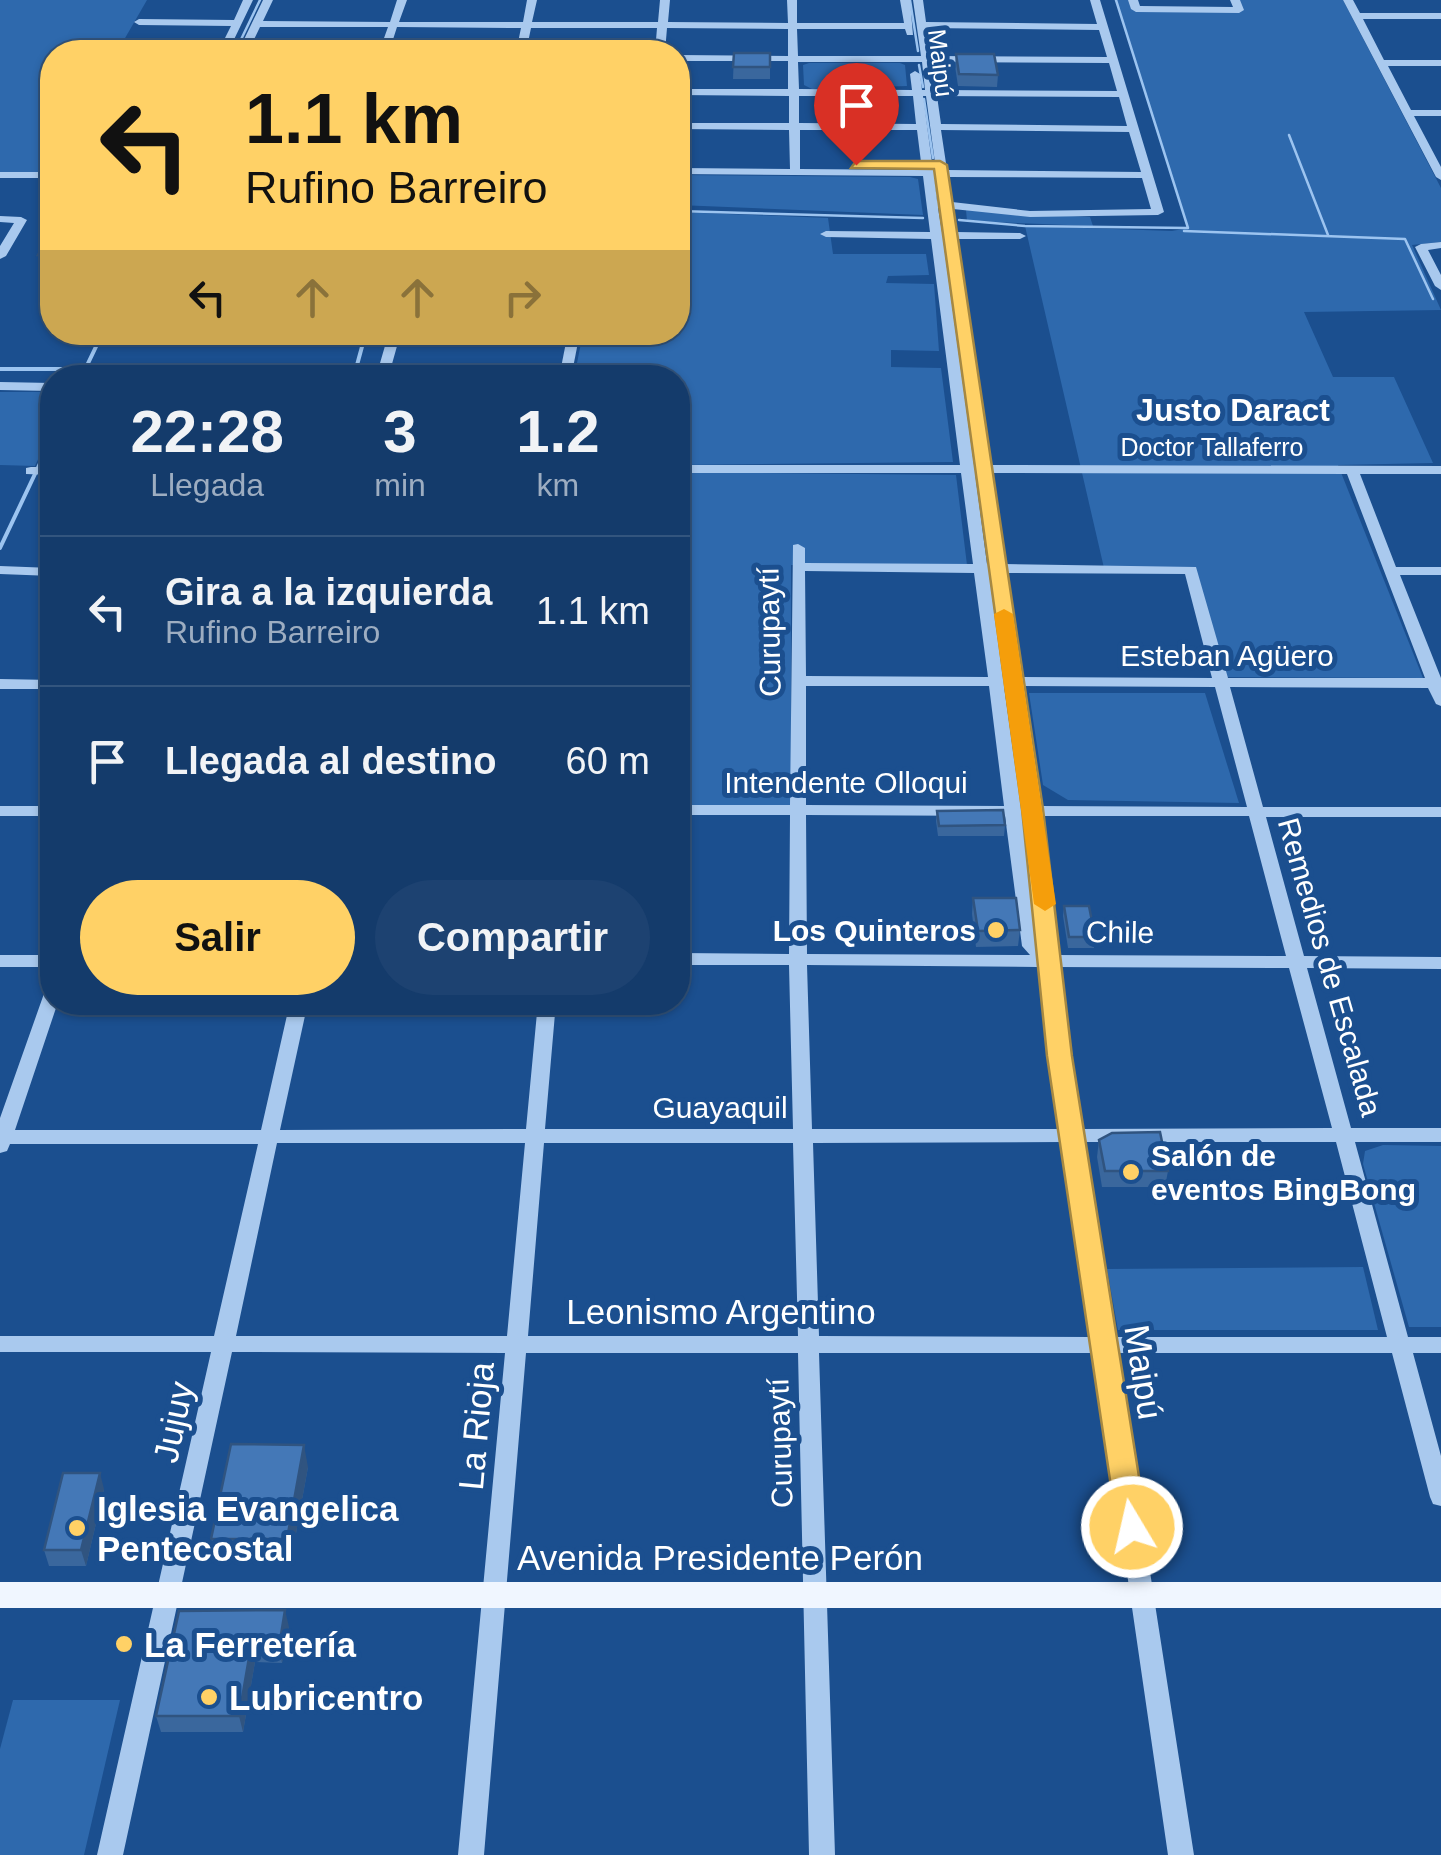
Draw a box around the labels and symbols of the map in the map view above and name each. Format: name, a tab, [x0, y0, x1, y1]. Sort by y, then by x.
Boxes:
street label: Maipú	[923, 28, 959, 98]
pin	[814, 63, 899, 166]
district label: Justo Daract	[1136, 392, 1330, 428]
street label: Doctor Tallaferro	[1121, 433, 1303, 461]
street label: Curupaytí	[751, 566, 787, 697]
street label: Esteban Agüero	[1120, 639, 1334, 672]
street label: Intendente Olloqui	[724, 766, 968, 799]
street label: Remedios de Escalada	[1272, 814, 1388, 1120]
place label: Los Quinteros	[773, 914, 976, 947]
street label: Chile	[1086, 915, 1154, 949]
marker: Los Quinteros	[985, 919, 1007, 941]
street label: Guayaquil	[652, 1091, 788, 1124]
place label: Salón de eventos BingBong	[1151, 1139, 1416, 1206]
marker: Salón de eventos BingBong	[1120, 1161, 1142, 1183]
street label: Leonismo Argentino	[566, 1292, 876, 1331]
street label: Maipú	[1117, 1322, 1171, 1422]
street label: La Rioja	[451, 1360, 501, 1492]
street label: Curupaytí	[761, 1377, 799, 1509]
street label: Jujuy	[145, 1378, 201, 1466]
position arrow	[1080, 1475, 1184, 1579]
place label: Iglesia Evangelica Pentecostal	[97, 1489, 399, 1568]
marker: Iglesia Evangelica Pentecostal	[66, 1517, 88, 1539]
street label: Avenida Presidente Perón	[517, 1538, 923, 1577]
place label: La Ferretería	[144, 1625, 357, 1664]
marker: La Ferretería	[113, 1633, 135, 1655]
place label: Lubricentro	[229, 1678, 423, 1717]
marker: Lubricentro	[198, 1686, 220, 1708]

